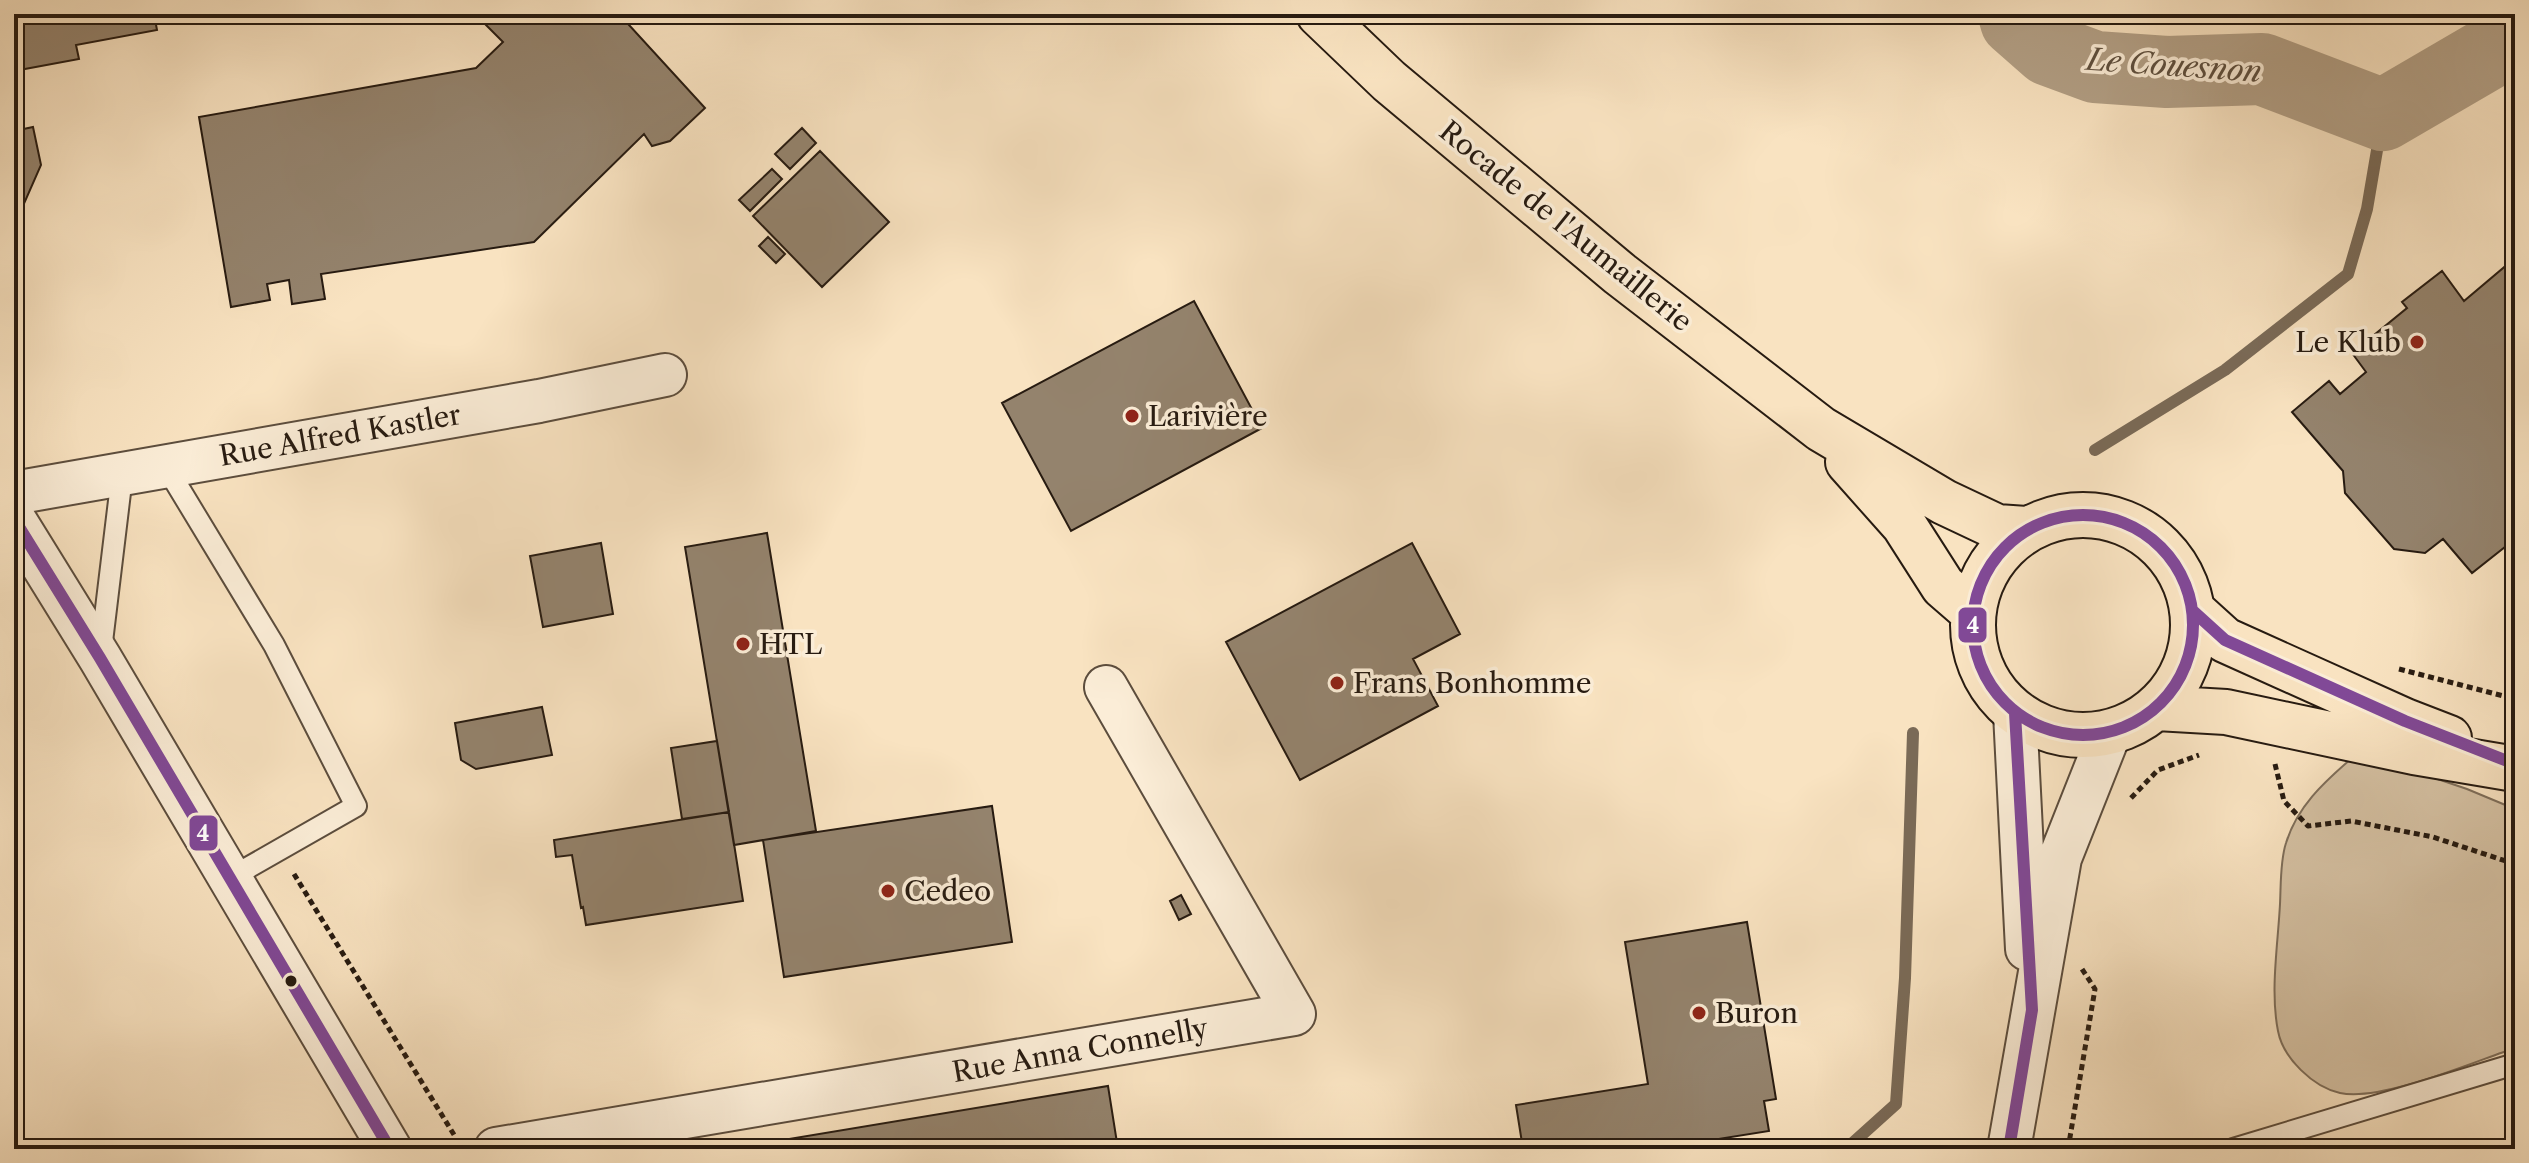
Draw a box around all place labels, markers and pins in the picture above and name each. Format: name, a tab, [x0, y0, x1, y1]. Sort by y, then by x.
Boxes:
place label: Le Klub	[2295, 325, 2401, 359]
marker: Le Klub	[2408, 333, 2426, 351]
place label: Larivière	[1148, 399, 1268, 433]
marker: Larivière	[1123, 407, 1141, 425]
place label: HTL	[759, 627, 822, 661]
marker: HTL	[734, 635, 752, 653]
place label: Frans Bonhomme	[1353, 666, 1592, 700]
marker: Frans Bonhomme	[1328, 674, 1346, 692]
place label: Cedeo	[904, 874, 991, 908]
marker: Cedeo	[879, 882, 897, 900]
unlabelled marker	[283, 973, 299, 989]
place label: Buron	[1715, 996, 1798, 1030]
marker: Buron	[1690, 1004, 1708, 1022]

